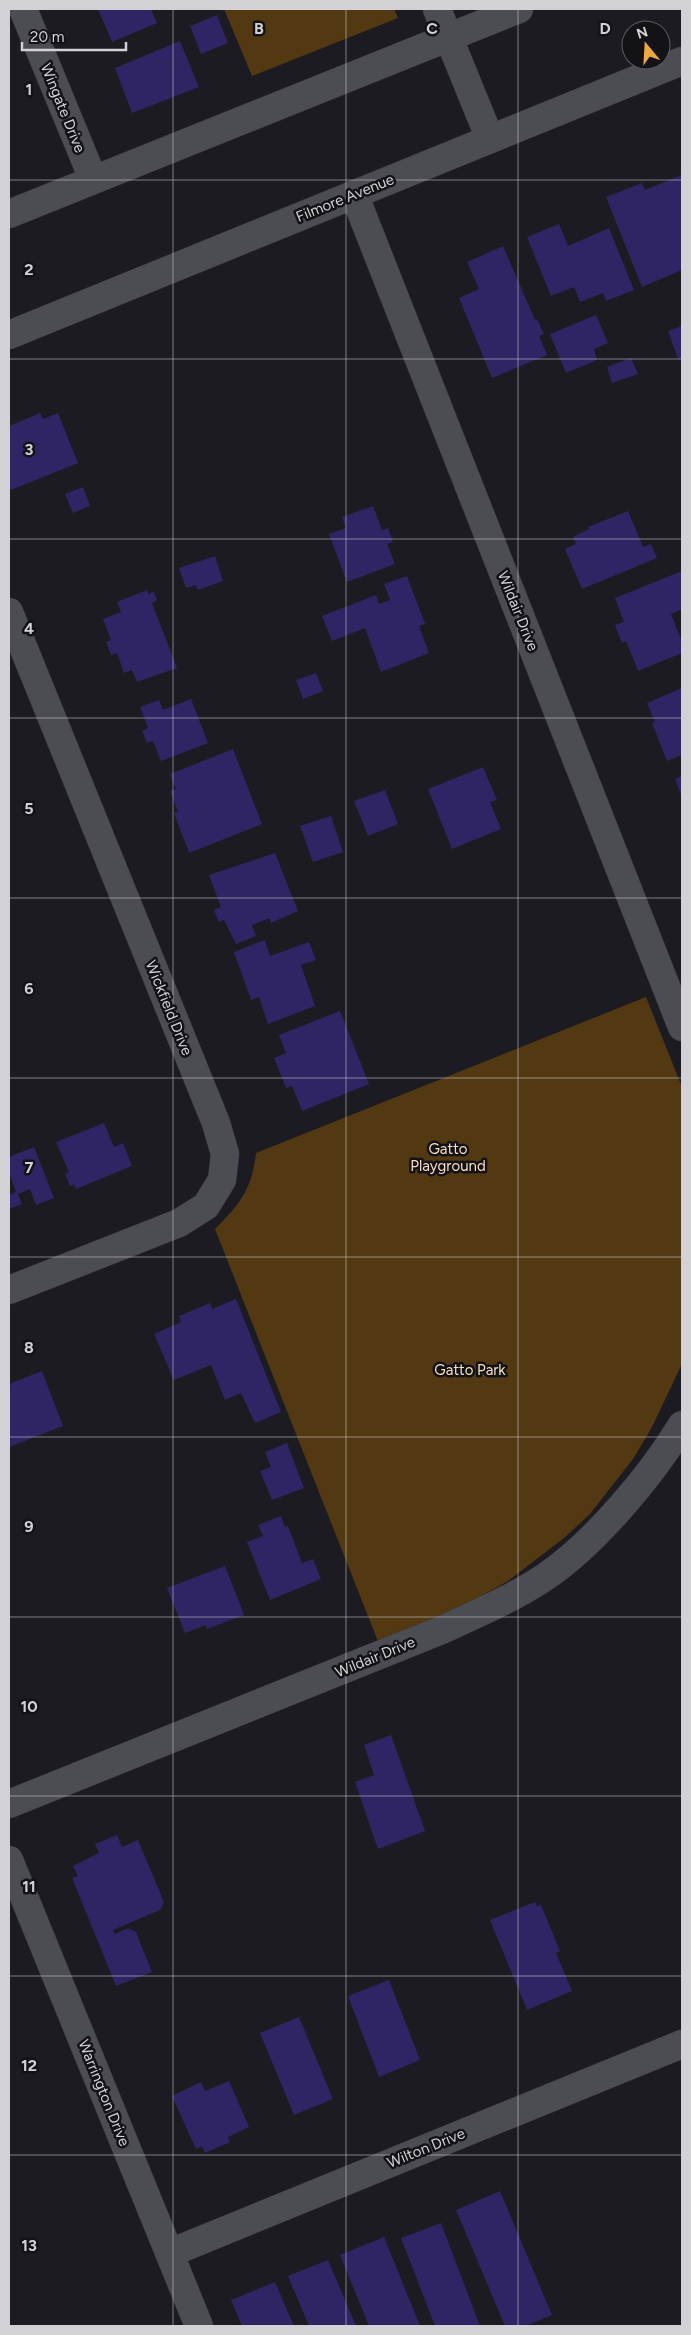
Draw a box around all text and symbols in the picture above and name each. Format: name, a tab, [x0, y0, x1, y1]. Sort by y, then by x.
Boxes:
text: B	[254, 19, 264, 38]
text: C	[426, 19, 438, 38]
text: D	[599, 19, 611, 38]
scale bar	[22, 20, 126, 52]
north arrow	[621, 20, 671, 70]
text: N	[634, 23, 650, 43]
text: 20 m	[30, 28, 64, 46]
street label: Wingate Drive	[37, 61, 89, 155]
text: 1	[26, 80, 32, 99]
street label: Filmore Avenue	[293, 170, 397, 226]
text: 2	[24, 260, 34, 279]
text: 3	[25, 440, 34, 459]
street label: Wildair Drive	[494, 568, 542, 654]
text: 4	[24, 619, 34, 638]
text: 5	[24, 799, 34, 818]
street label: Wickfield Drive	[142, 958, 196, 1058]
text: 6	[24, 979, 34, 998]
park label: Gatto Playground	[410, 1140, 486, 1175]
text: 7	[25, 1158, 34, 1177]
text: 8	[24, 1338, 34, 1357]
park label: Gatto Park	[434, 1361, 506, 1379]
text: 9	[24, 1517, 34, 1536]
street label: Wildair Drive	[332, 1633, 418, 1681]
text: 10	[20, 1697, 38, 1716]
text: 11	[22, 1877, 36, 1896]
street label: Warrington Drive	[74, 2037, 134, 2149]
text: 12	[21, 2056, 37, 2075]
street label: Wilton Drive	[384, 2124, 468, 2172]
text: 13	[21, 2236, 37, 2255]

